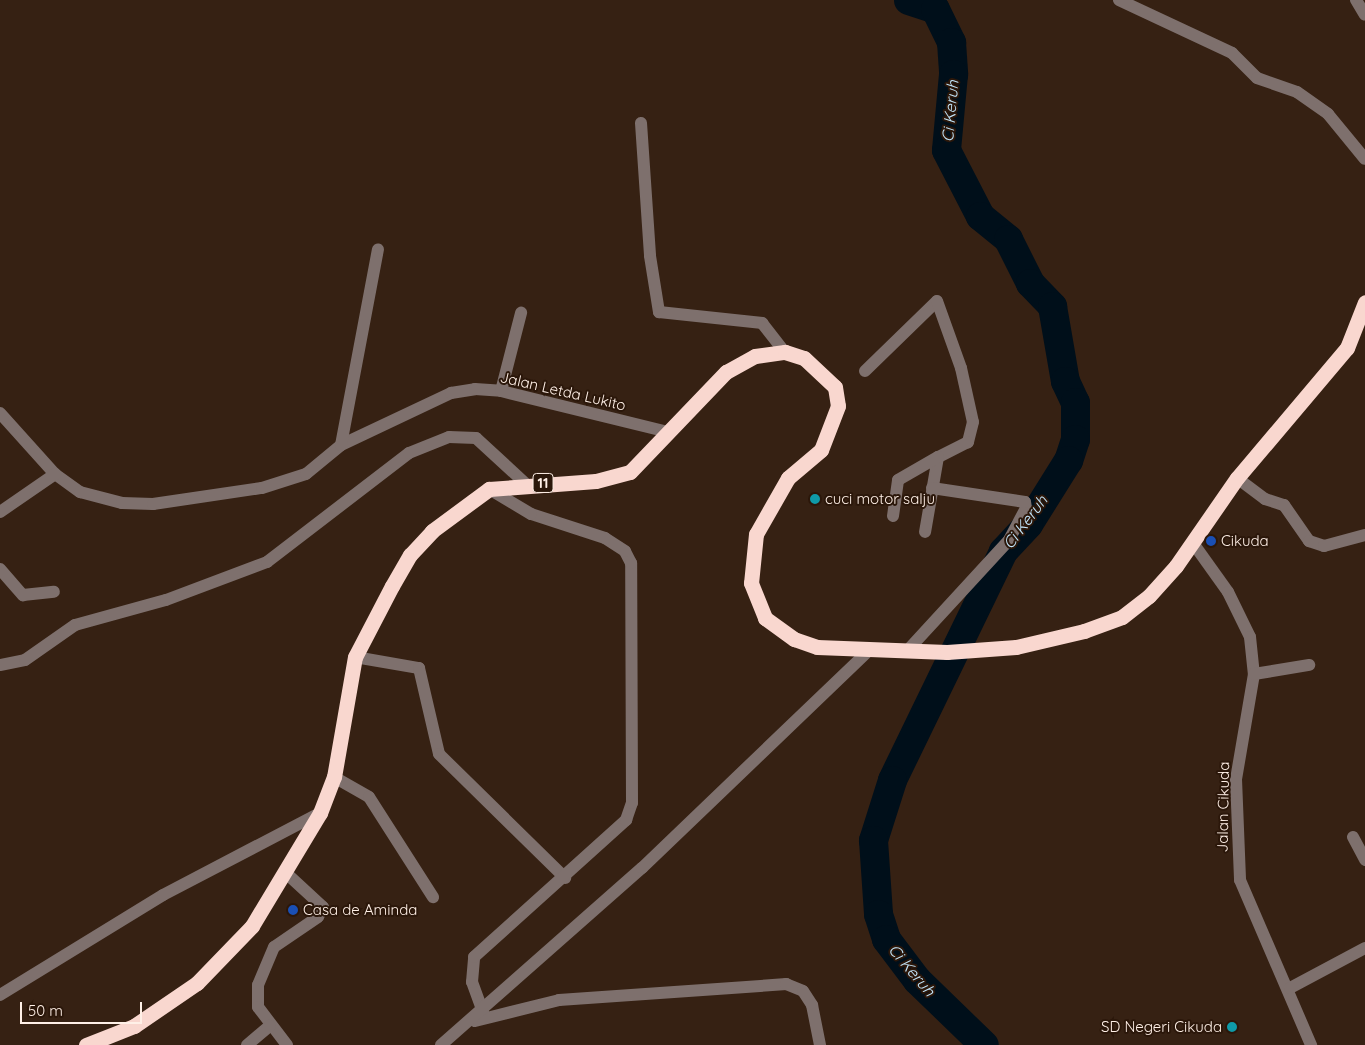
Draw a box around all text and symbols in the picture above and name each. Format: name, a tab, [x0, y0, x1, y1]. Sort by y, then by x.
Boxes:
water label: Ci Keruh	[938, 79, 962, 143]
street label: Jalan Letda Lukito	[498, 368, 628, 414]
road number: 11	[532, 472, 554, 494]
place label: cuci motor salju	[825, 490, 935, 508]
water label: Ci Keruh	[999, 491, 1051, 553]
marker: cuci motor salju	[809, 493, 821, 505]
place label: Cikuda	[1221, 532, 1269, 550]
marker: Cikuda	[1205, 535, 1217, 547]
street label: Jalan Cikuda	[1213, 762, 1233, 852]
place label: Casa de Aminda	[303, 901, 417, 919]
marker: Casa de Aminda	[287, 904, 299, 916]
water label: Ci Keruh	[885, 940, 939, 1000]
scale bar	[22, 992, 145, 1024]
text: 50 m	[28, 1001, 63, 1020]
place label: SD Negeri Cikuda	[1101, 1018, 1222, 1036]
marker: SD Negeri Cikuda	[1226, 1021, 1238, 1033]

